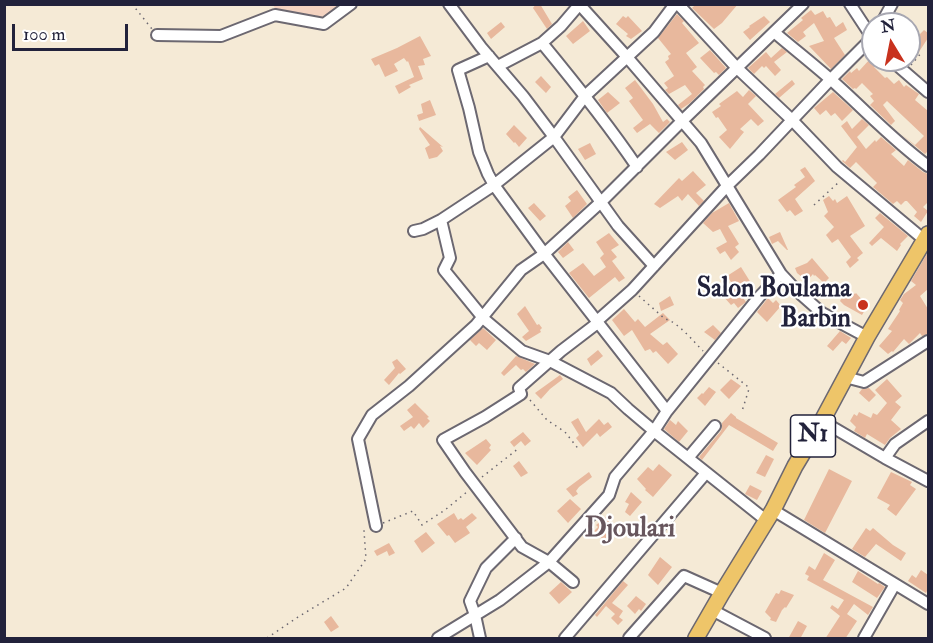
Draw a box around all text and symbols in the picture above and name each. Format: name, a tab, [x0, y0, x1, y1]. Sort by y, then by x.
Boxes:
scale bar	[15, 12, 130, 50]
north arrow	[861, 12, 921, 72]
text: N	[879, 15, 897, 37]
text: 100 m	[23, 23, 66, 46]
place label: Salon Boulama Barbin	[697, 274, 851, 336]
marker: Salon Boulama Barbin	[856, 298, 870, 312]
road number: N1	[790, 415, 836, 457]
district label: Djoulari	[585, 514, 675, 546]

